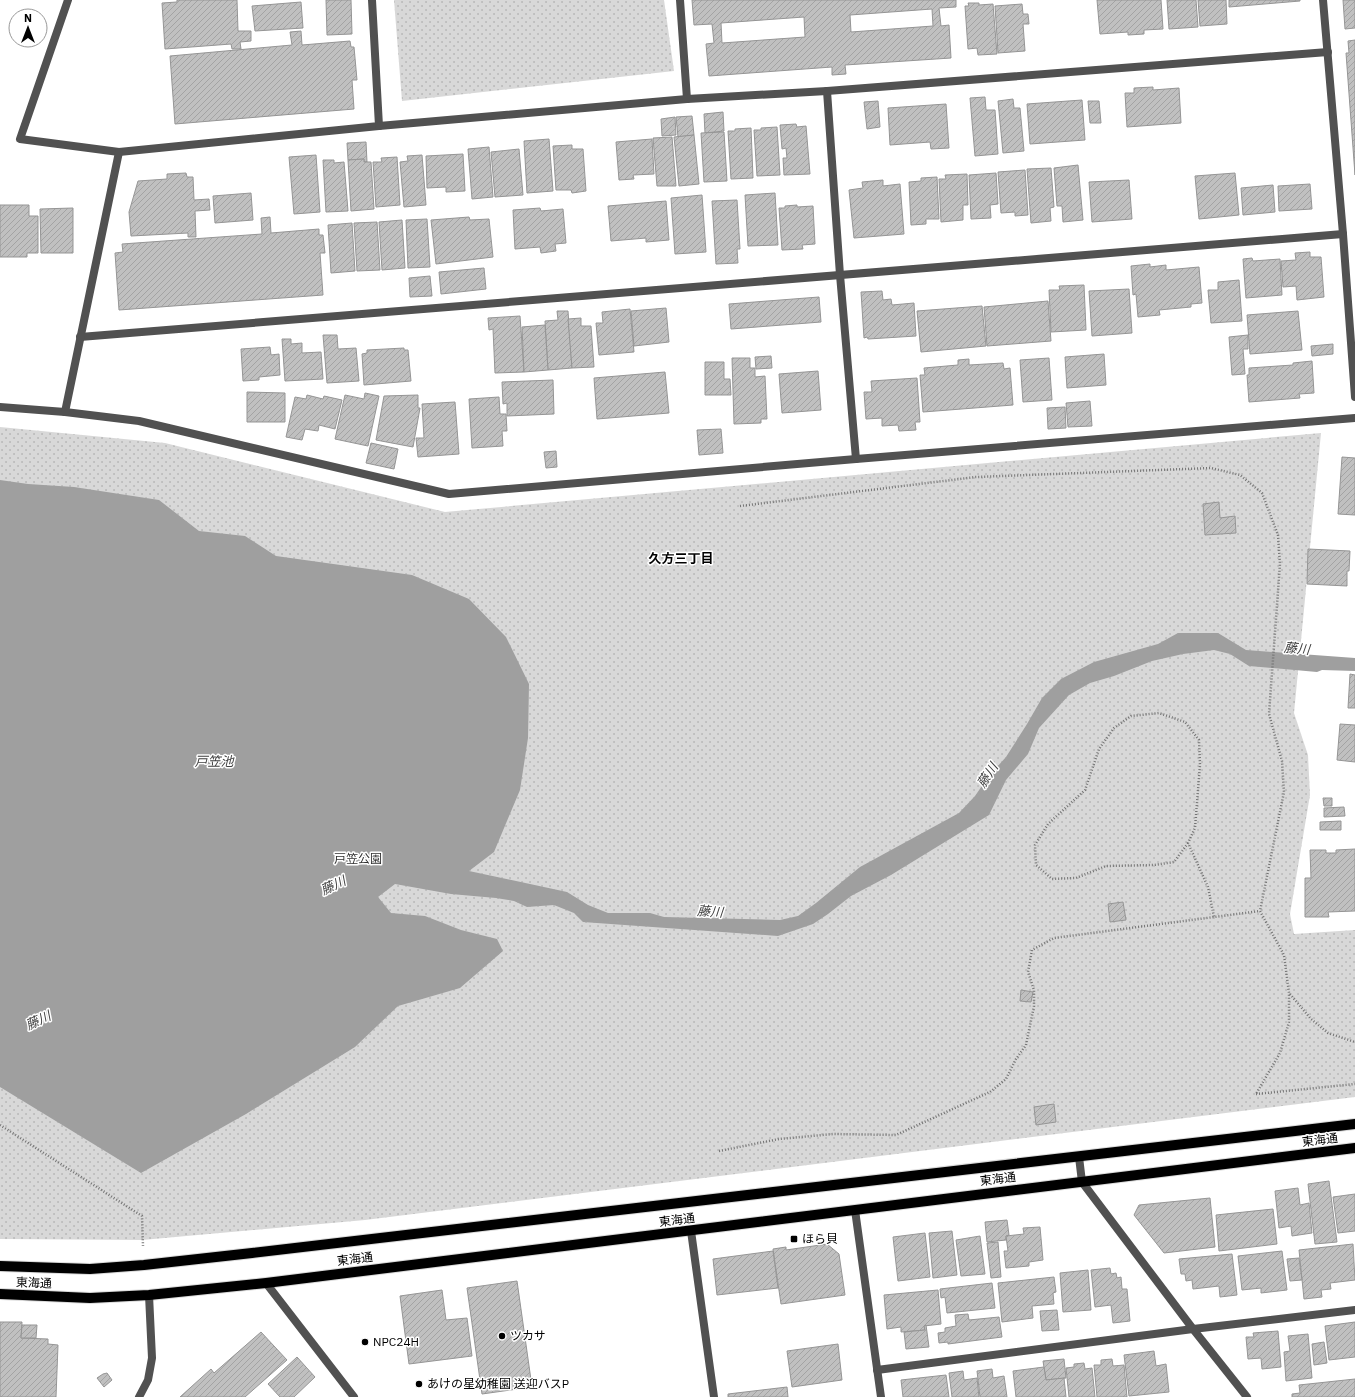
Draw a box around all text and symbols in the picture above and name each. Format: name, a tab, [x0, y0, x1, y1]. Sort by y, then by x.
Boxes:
north arrow	[8, 8, 48, 48]
text: N	[24, 11, 32, 25]
district label: 久方三丁目	[648, 550, 714, 567]
water label: 藤川	[1283, 639, 1313, 658]
water label: 戸笠池	[194, 753, 235, 770]
water label: 藤川	[973, 758, 1003, 791]
park label: 戸笠公園	[334, 851, 382, 866]
water label: 藤川	[318, 871, 350, 899]
water label: 藤川	[696, 902, 726, 921]
water label: 藤川	[23, 1006, 55, 1034]
street label: 東海通	[1301, 1130, 1339, 1149]
street label: 東海通	[979, 1169, 1017, 1188]
street label: 東海通	[658, 1210, 696, 1229]
place label: ほら貝	[802, 1231, 838, 1246]
marker: ほら貝	[789, 1234, 799, 1244]
street label: 東海通	[336, 1249, 374, 1268]
street label: 東海通	[16, 1274, 52, 1291]
place label: ツカサ	[510, 1328, 546, 1343]
marker: ツカサ	[497, 1331, 507, 1341]
place label: NPC24H	[373, 1334, 419, 1349]
marker: NPC24H	[360, 1337, 370, 1347]
place label: あけの星幼稚園 送迎バスP	[427, 1376, 569, 1391]
marker: あけの星幼稚園 送迎バスP	[414, 1379, 424, 1389]

